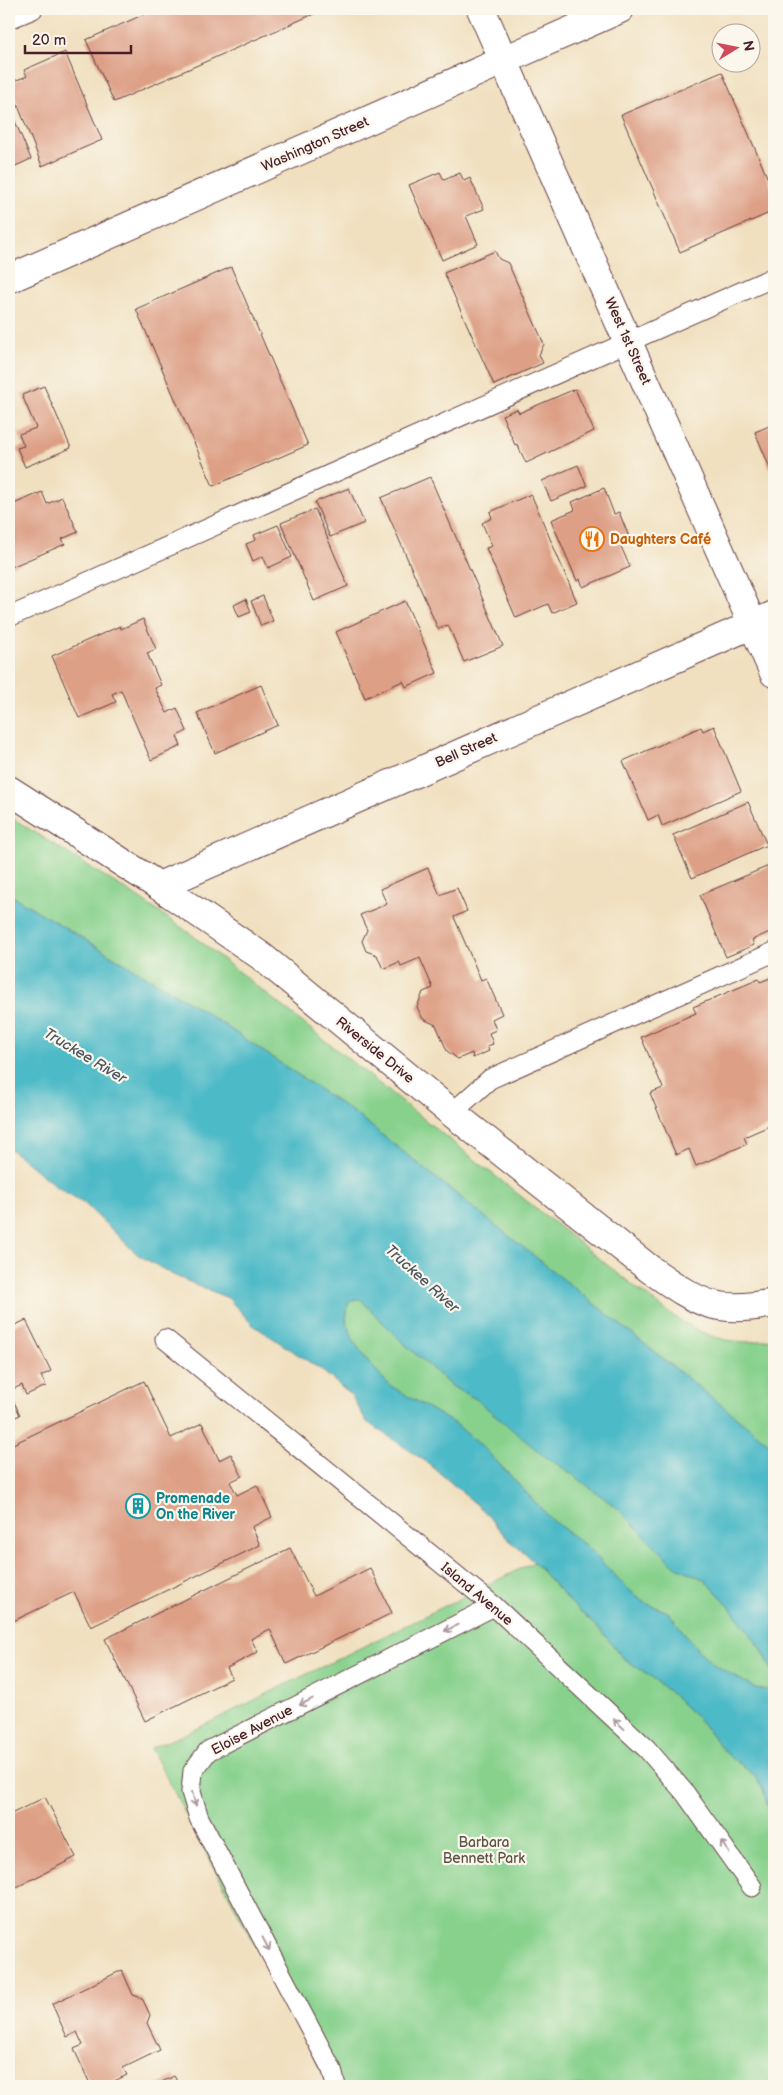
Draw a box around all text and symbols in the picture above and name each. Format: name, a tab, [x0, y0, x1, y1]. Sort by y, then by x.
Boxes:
scale bar	[25, 22, 131, 54]
north arrow	[710, 22, 760, 72]
text: 20 m	[32, 31, 66, 50]
text: N	[739, 39, 758, 52]
street label: Washington Street	[259, 112, 372, 175]
street label: West 1st Street	[601, 295, 655, 388]
restaurant icon: Daughters Café	[579, 526, 605, 552]
place label: Daughters Café	[610, 531, 712, 548]
street label: Bell Street	[432, 729, 500, 771]
street label: Riverside Drive	[332, 1013, 418, 1087]
water label: Truckee River	[40, 1024, 131, 1089]
water label: Truckee River	[381, 1241, 464, 1318]
place label: Promenade On the River	[156, 1490, 235, 1523]
building icon: Promenade On the River	[125, 1493, 151, 1519]
street label: Island Avenue	[437, 1559, 517, 1629]
one-way arrow	[444, 1624, 459, 1633]
one-way arrow	[299, 1698, 314, 1707]
street label: Eloise Avenue	[209, 1701, 295, 1759]
one-way arrow	[613, 1718, 626, 1730]
one-way arrow	[189, 1790, 199, 1806]
park label: Barbara Bennett Park	[443, 1834, 525, 1867]
one-way arrow	[720, 1840, 730, 1854]
one-way arrow	[261, 1936, 271, 1951]

